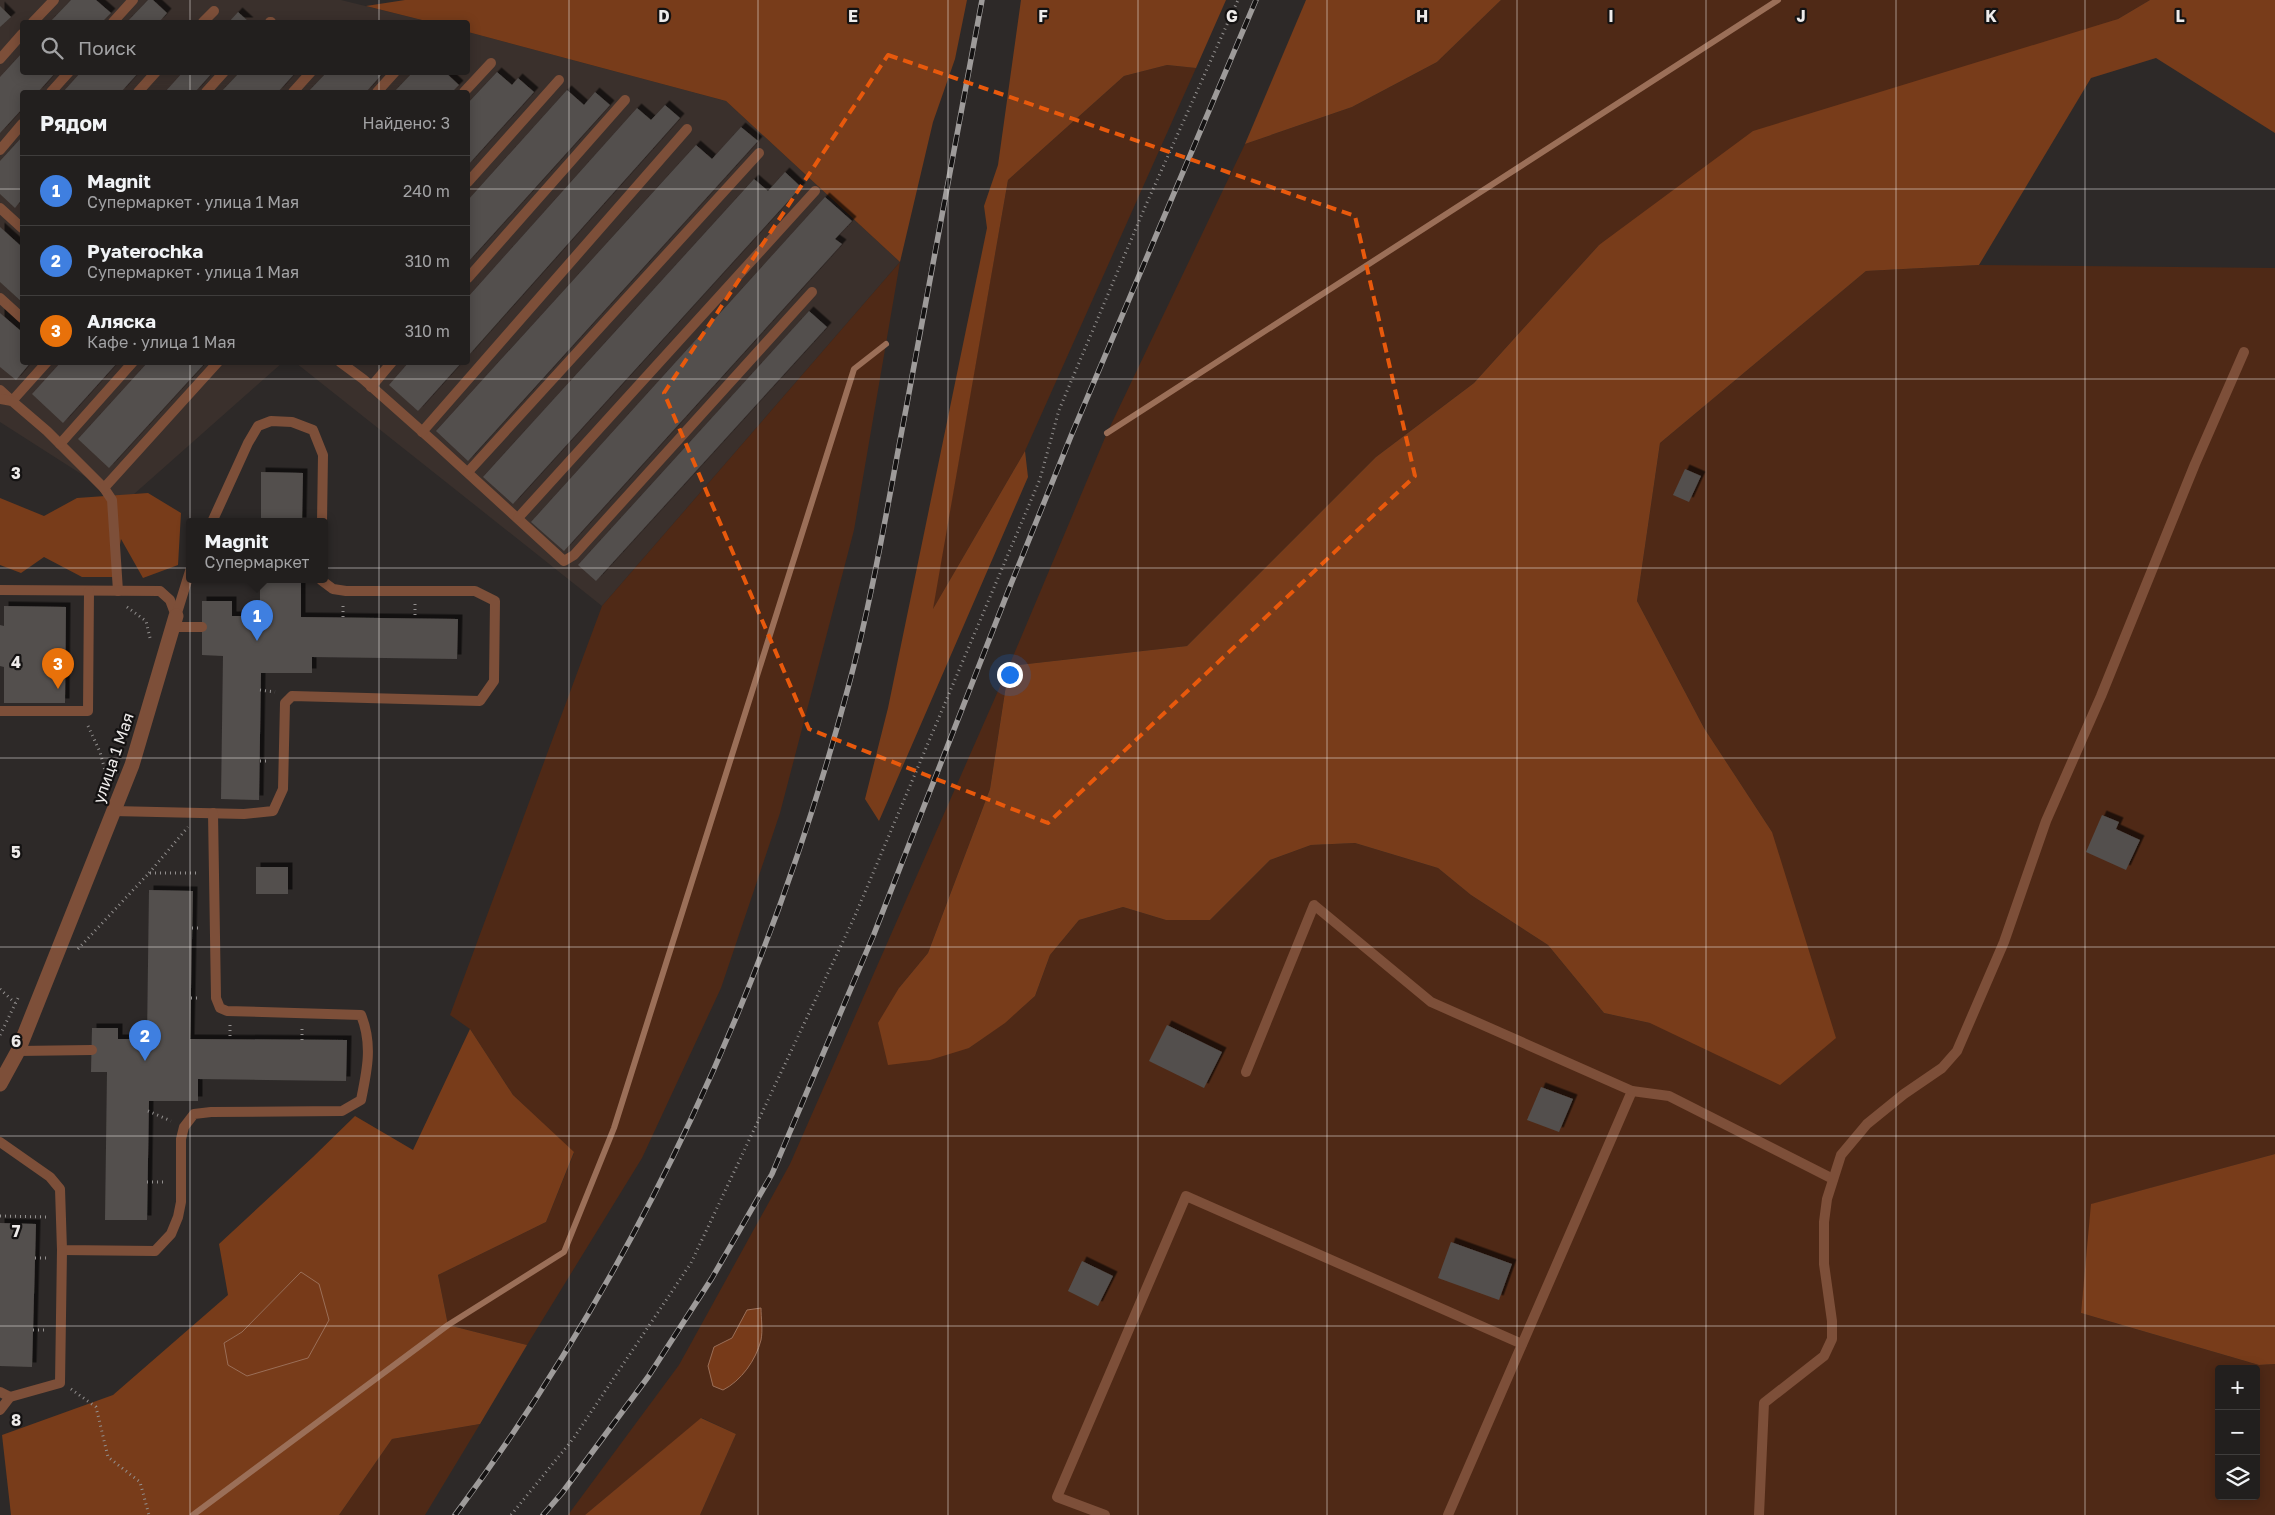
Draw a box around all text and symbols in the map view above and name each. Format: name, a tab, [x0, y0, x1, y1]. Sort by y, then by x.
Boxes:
text: D	[658, 6, 670, 26]
text: E	[848, 6, 858, 26]
text: F	[1038, 6, 1048, 26]
text: G	[1226, 6, 1238, 26]
text: H	[1416, 6, 1428, 26]
text: I	[1608, 6, 1614, 26]
text: J	[1796, 6, 1806, 26]
text: K	[1985, 6, 1997, 26]
text: L	[2175, 6, 2185, 26]
search box	[20, 20, 470, 75]
icon: search	[38, 34, 66, 62]
text: Поиск	[78, 36, 137, 59]
text: Рядом	[40, 110, 107, 136]
text: Найдено: 3	[363, 113, 450, 133]
text: Magnit	[87, 169, 151, 192]
text: 1	[52, 181, 60, 201]
text: 240 m	[403, 181, 450, 201]
text: Супермаркет · улица 1 Мая	[87, 192, 299, 212]
text: Pyaterochka	[87, 239, 203, 262]
text: 2	[51, 251, 61, 271]
text: 310 m	[405, 251, 450, 271]
text: Супермаркет · улица 1 Мая	[87, 262, 299, 282]
text: Аляска	[87, 309, 156, 332]
text: 3	[51, 321, 61, 341]
text: 310 m	[405, 321, 450, 341]
text: Кафе · улица 1 Мая	[87, 332, 236, 352]
text: 3	[11, 463, 21, 483]
popup	[186, 518, 328, 583]
text: Magnit	[205, 529, 269, 552]
text: Супермаркет	[205, 552, 309, 572]
pin: 1	[241, 600, 273, 641]
pin: 3	[42, 648, 74, 689]
text: 4	[11, 652, 21, 672]
your location	[997, 662, 1023, 688]
street label: улица 1 Мая	[88, 710, 138, 806]
text: 5	[11, 842, 21, 862]
pin: 2	[129, 1020, 161, 1061]
text: 6	[11, 1031, 21, 1051]
text: 7	[12, 1221, 21, 1241]
map controls	[2215, 1365, 2260, 1500]
button: +	[2215, 1365, 2260, 1410]
text: 8	[11, 1410, 21, 1430]
button: −	[2215, 1410, 2260, 1455]
button: layers	[2215, 1455, 2260, 1500]

